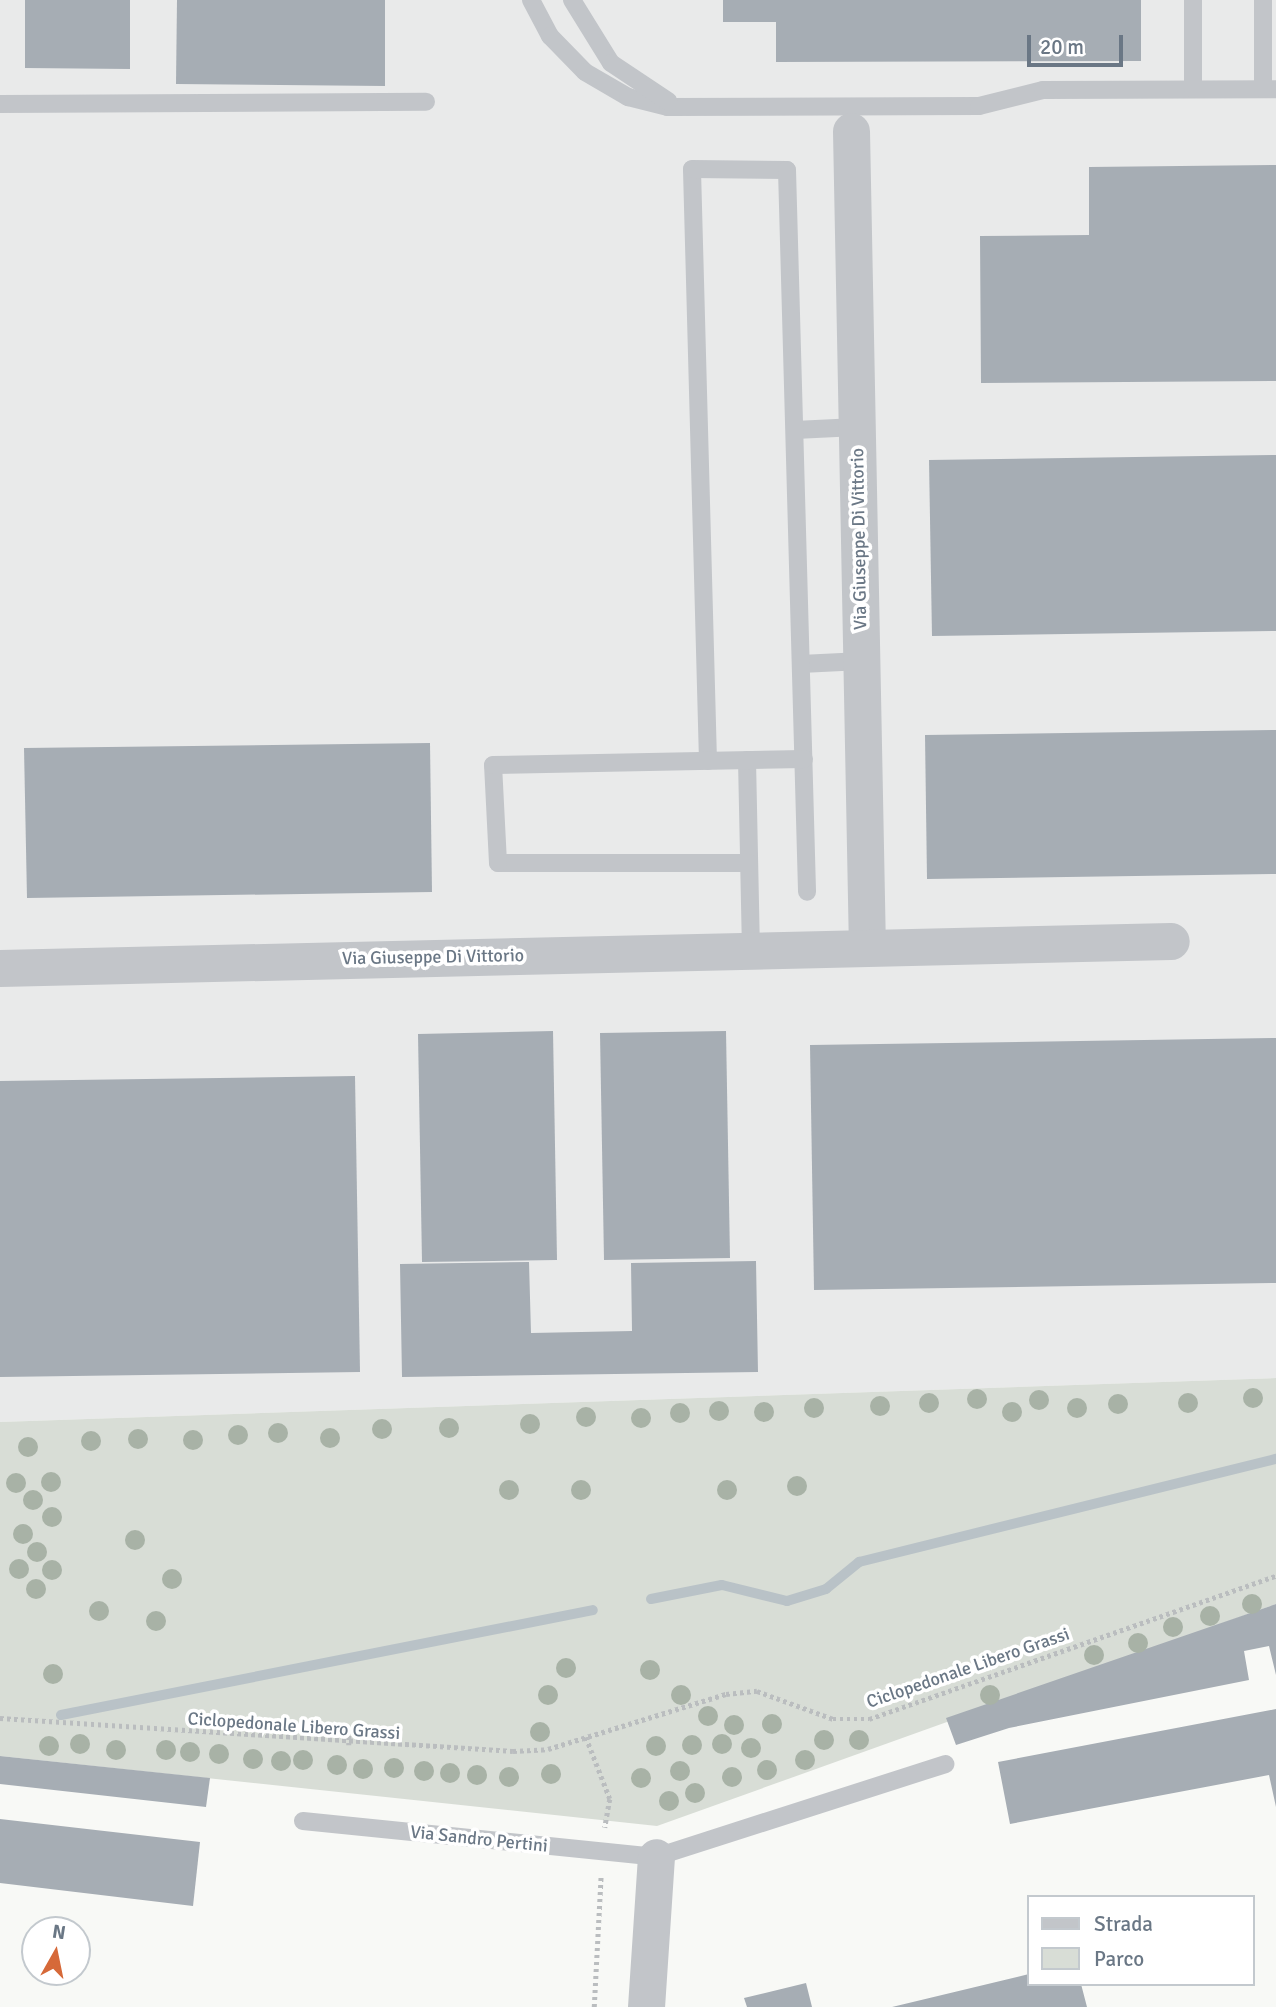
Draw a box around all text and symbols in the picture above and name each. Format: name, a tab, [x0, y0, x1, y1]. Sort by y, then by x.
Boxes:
scale bar	[1031, 21, 1127, 65]
text: 20 m	[1040, 34, 1084, 60]
street label: Via Giuseppe Di Vittorio	[847, 448, 871, 630]
street label: Via Giuseppe Di Vittorio	[342, 945, 524, 969]
street label: Ciclopedonale Libero Grassi	[864, 1623, 1072, 1713]
street label: Ciclopedonale Libero Grassi	[187, 1708, 401, 1744]
street label: Via Sandro Pertini	[409, 1821, 549, 1857]
legend	[1028, 1895, 1255, 1986]
text: Strada	[1094, 1911, 1153, 1937]
north arrow	[21, 1916, 91, 1986]
text: N	[51, 1919, 67, 1945]
text: Parco	[1094, 1946, 1144, 1972]

